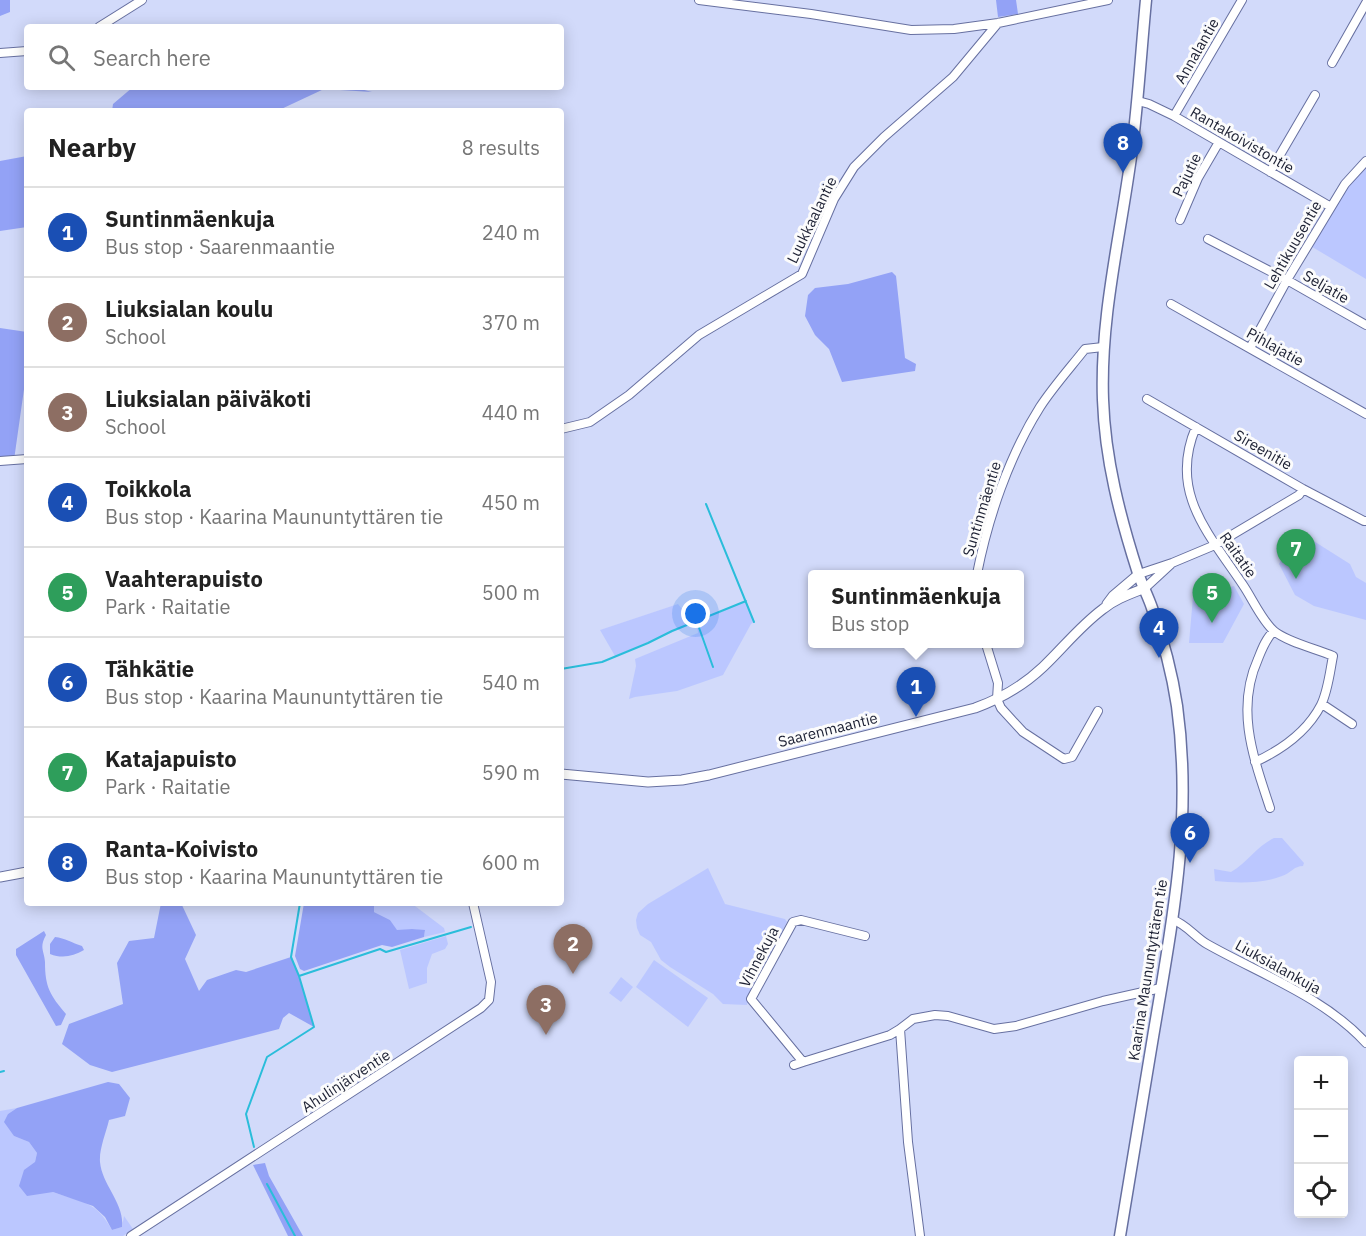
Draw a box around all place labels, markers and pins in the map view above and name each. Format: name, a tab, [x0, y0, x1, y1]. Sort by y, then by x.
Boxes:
pin: 8	[1104, 124, 1142, 173]
pin: 7	[1276, 530, 1316, 579]
pin: 5	[1192, 574, 1232, 623]
pin: 4	[1140, 608, 1178, 658]
pin: 1	[896, 668, 936, 717]
pin: 6	[1170, 814, 1210, 863]
pin: 2	[554, 924, 592, 974]
pin: 3	[526, 986, 566, 1035]

